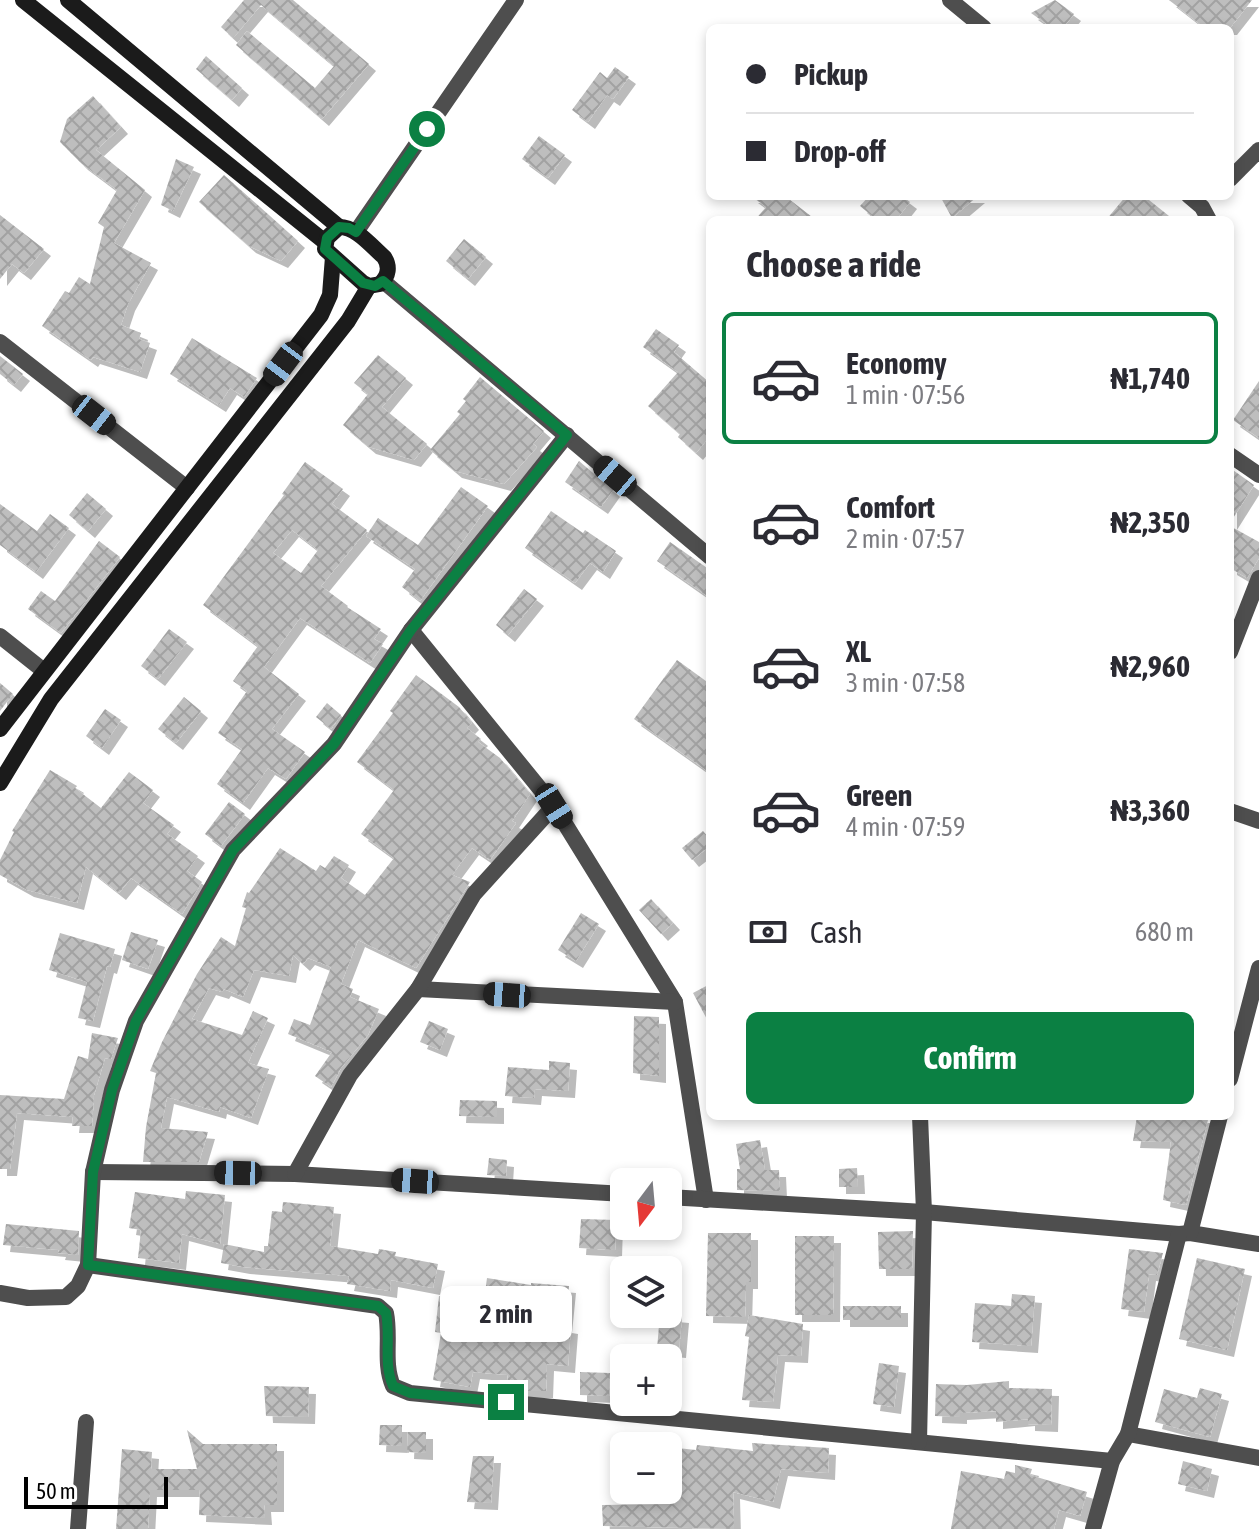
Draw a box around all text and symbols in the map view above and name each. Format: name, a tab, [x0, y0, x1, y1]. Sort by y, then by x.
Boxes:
text: Pickup	[794, 57, 868, 91]
route start	[409, 111, 445, 147]
text: Drop-off	[794, 134, 886, 168]
text: Choose a ride	[746, 243, 921, 285]
car	[259, 338, 307, 390]
icon: car	[750, 342, 822, 414]
text: Economy	[846, 346, 947, 380]
text: ₦1,740	[1111, 361, 1190, 395]
text: 1 min · 07:56	[846, 380, 965, 410]
car	[68, 391, 120, 439]
car	[589, 451, 641, 501]
icon: car	[750, 486, 822, 558]
text: Comfort	[846, 490, 935, 524]
text: ₦2,350	[1111, 505, 1190, 539]
text: 2 min · 07:57	[846, 524, 965, 554]
icon: car	[750, 630, 822, 702]
text: XL	[846, 634, 871, 668]
text: ₦2,960	[1111, 649, 1190, 683]
text: 3 min · 07:58	[846, 668, 965, 698]
icon: car	[750, 774, 822, 846]
text: Green	[846, 778, 912, 812]
car	[531, 779, 577, 833]
text: ₦3,360	[1111, 793, 1190, 827]
text: 4 min · 07:59	[846, 812, 965, 842]
icon: cash	[746, 910, 790, 954]
text: Cash	[810, 915, 863, 949]
text: 680 m	[1135, 917, 1194, 947]
car	[482, 981, 532, 1009]
button: Confirm	[746, 1012, 1194, 1104]
car	[214, 1161, 262, 1185]
car	[390, 1167, 440, 1195]
north arrow	[610, 1168, 682, 1240]
map controls	[610, 1168, 682, 1504]
button: layers	[610, 1256, 682, 1328]
callout: 2 min	[440, 1286, 572, 1342]
text: 2 min	[479, 1299, 533, 1329]
button: +	[610, 1344, 682, 1416]
route end	[488, 1384, 524, 1420]
button: −	[610, 1432, 682, 1504]
scale bar	[24, 1473, 168, 1509]
text: 50 m	[36, 1478, 76, 1504]

